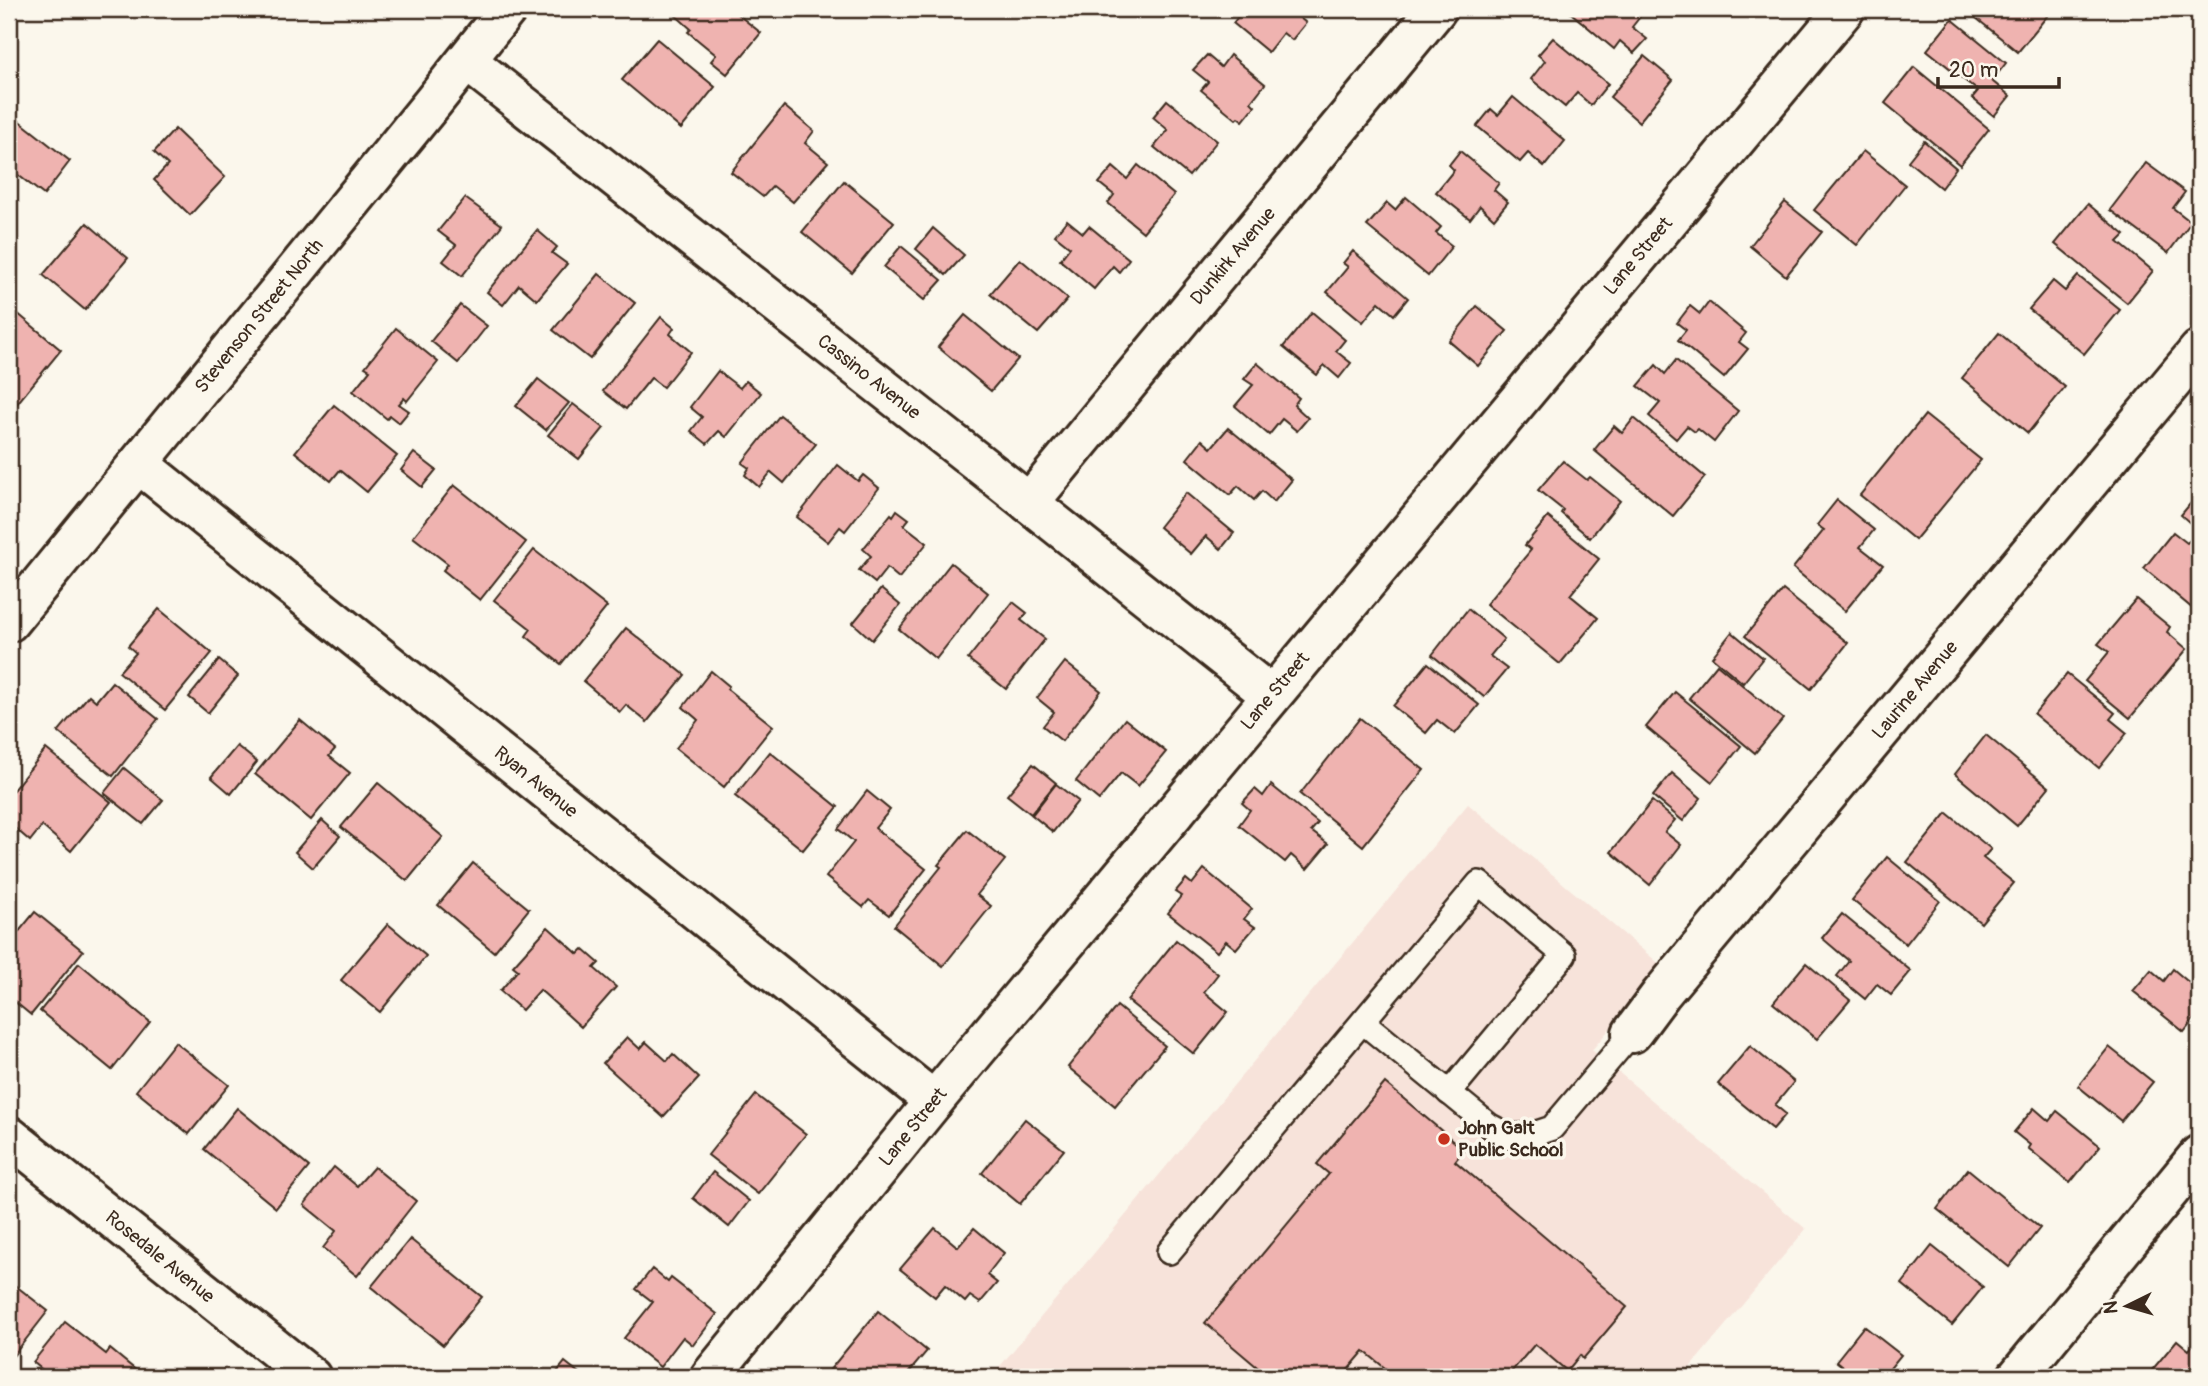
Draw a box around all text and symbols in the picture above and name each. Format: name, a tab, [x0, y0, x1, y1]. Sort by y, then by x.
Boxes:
scale bar	[1938, 46, 2059, 90]
text: 20 m	[1949, 57, 1998, 84]
street label: Dunkirk Avenue	[1185, 202, 1281, 310]
street label: Lane Street	[1598, 212, 1678, 300]
street label: Stevenson Street North	[189, 234, 329, 398]
street label: Cassino Avenue	[813, 329, 926, 425]
street label: Laurine Avenue	[1867, 635, 1964, 744]
street label: Lane Street	[1235, 647, 1315, 735]
street label: Ryan Avenue	[489, 741, 583, 823]
street label: Lane Street	[874, 1082, 952, 1171]
place label: John Galt Public School	[1458, 1116, 1564, 1162]
marker: John Galt Public School	[1436, 1131, 1452, 1147]
street label: Rosedale Avenue	[101, 1206, 220, 1309]
north arrow	[2092, 1270, 2162, 1340]
text: N	[2099, 1300, 2124, 1315]

